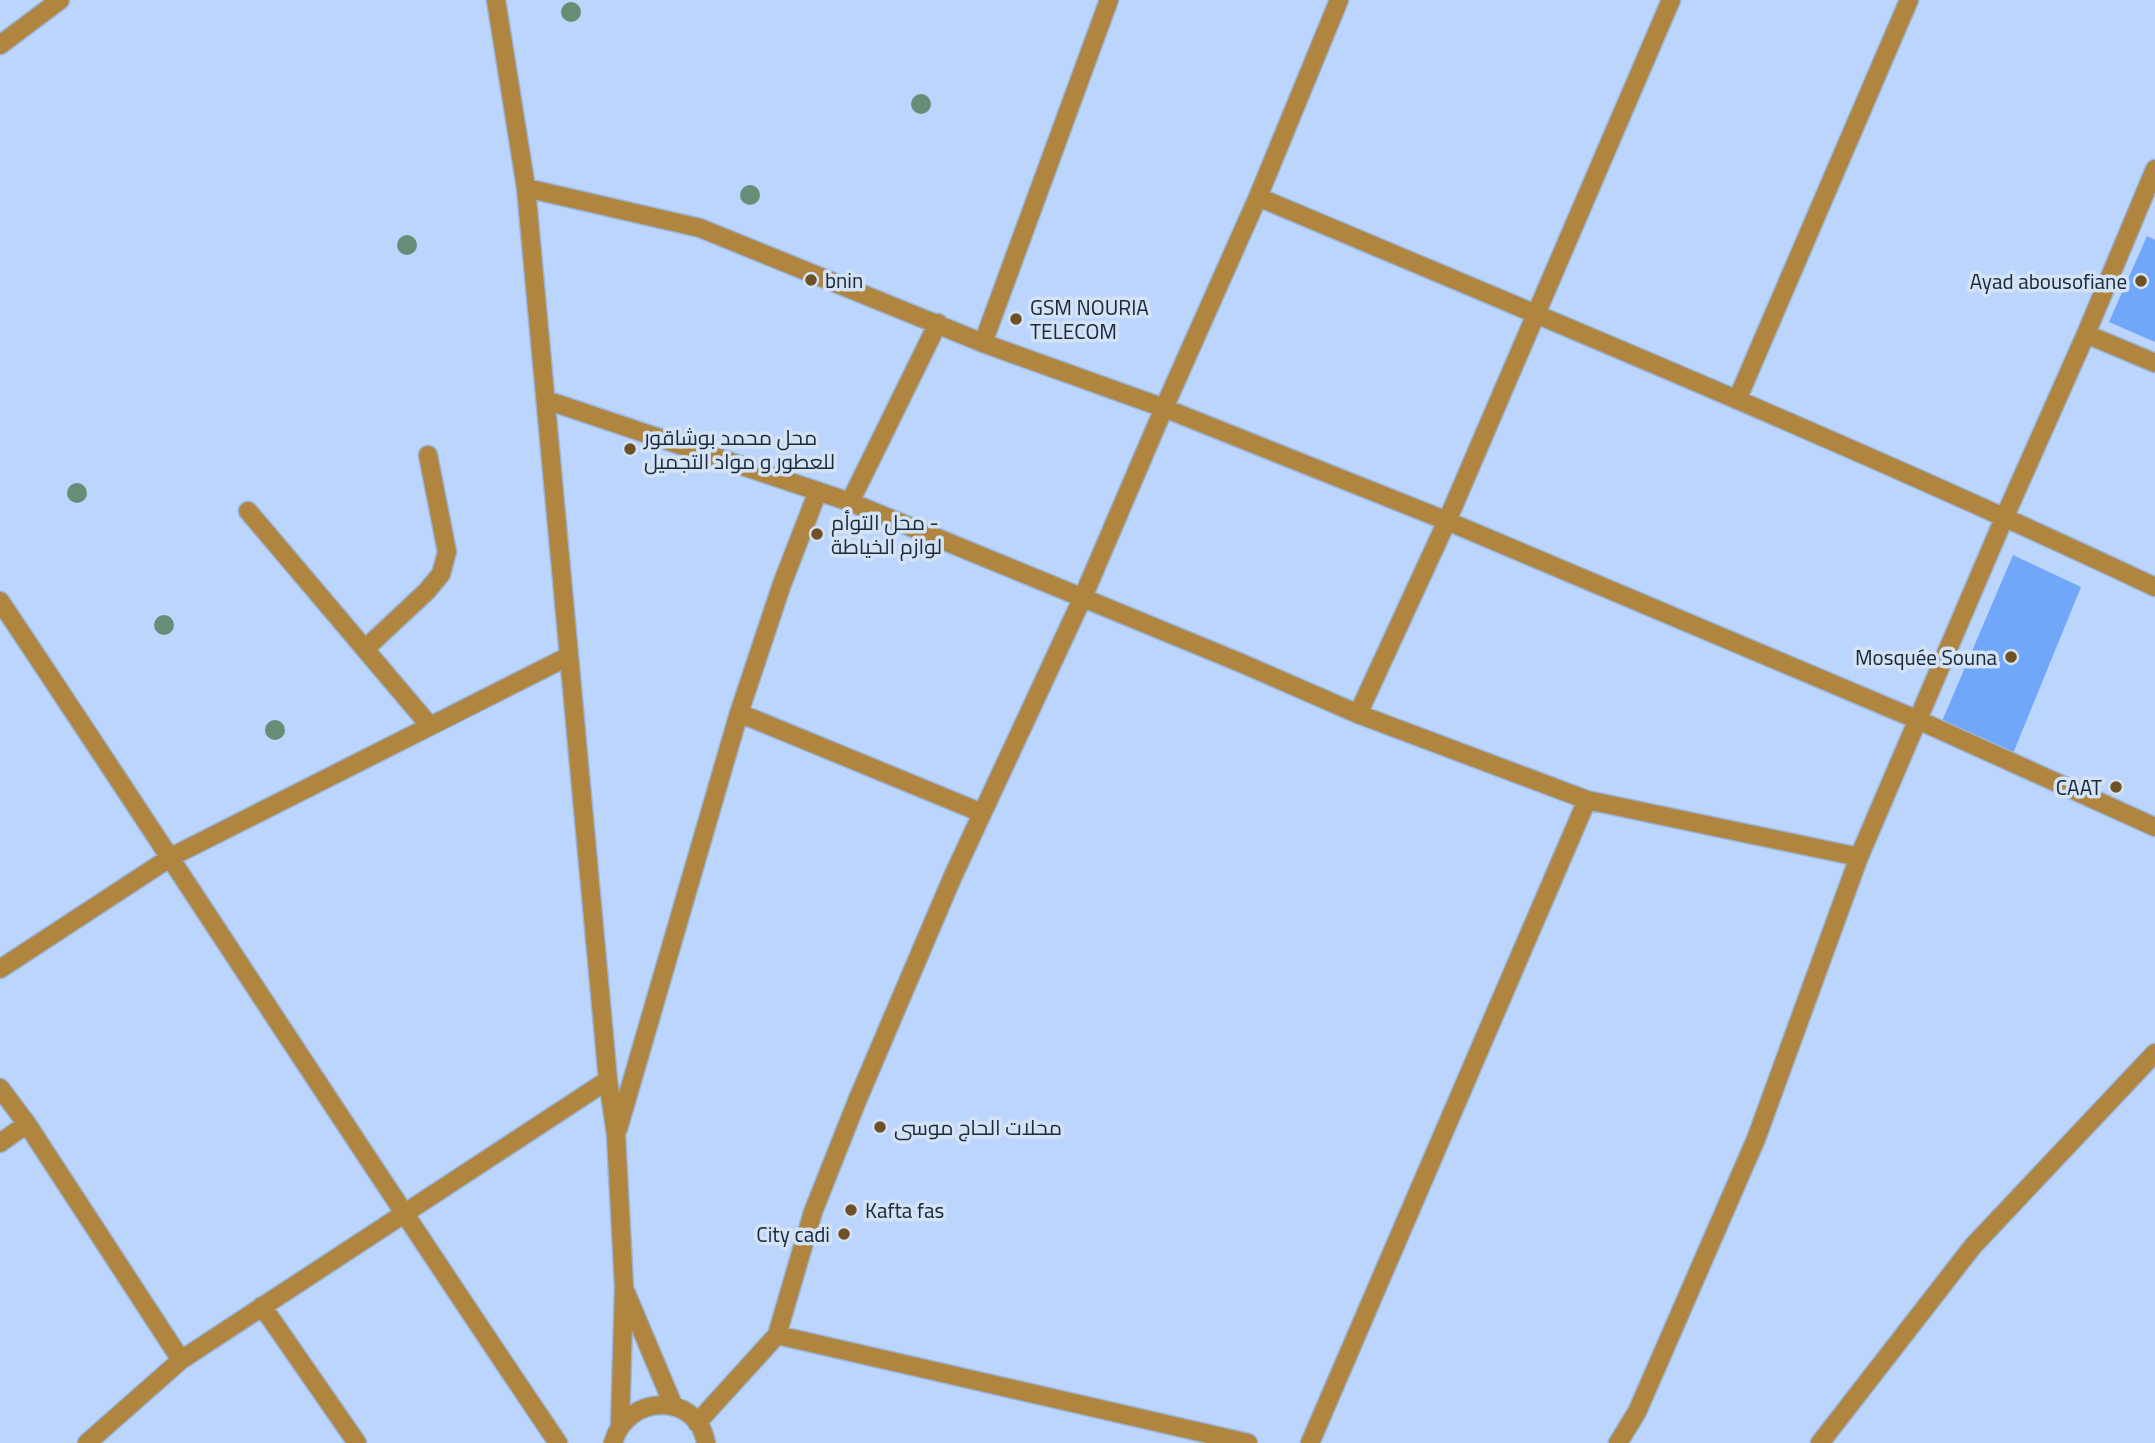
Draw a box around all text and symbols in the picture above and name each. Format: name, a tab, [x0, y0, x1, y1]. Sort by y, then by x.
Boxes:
place label: bnin	[825, 261, 863, 300]
place label: Ayad abousofiane	[1970, 262, 2127, 301]
marker: bnin	[803, 272, 819, 288]
marker: Ayad abousofiane	[2133, 273, 2149, 289]
place label: GSM NOURIA TELECOM	[1030, 288, 1149, 351]
marker: GSM NOURIA TELECOM	[1008, 311, 1024, 327]
place label: محل محمد بوشاقور للعطور و مواد التجميل	[643, 418, 835, 481]
marker: محل محمد بوشاقور للعطور و مواد التجميل	[622, 441, 638, 457]
place label: محل التوأم - لوازم الخياطة	[831, 503, 942, 566]
marker: محل التوأم - لوازم الخياطة	[809, 526, 825, 542]
place label: Mosquée Souna	[1855, 638, 1997, 677]
marker: Mosquée Souna	[2003, 649, 2019, 665]
place label: CAAT	[2056, 768, 2102, 807]
marker: CAAT	[2108, 779, 2124, 795]
place label: محلات الحاج موسى	[894, 1108, 1062, 1147]
marker: محلات الحاج موسى	[872, 1119, 888, 1135]
place label: Kafta fas	[865, 1191, 944, 1230]
marker: Kafta fas	[843, 1202, 859, 1218]
place label: City cadi	[756, 1215, 830, 1254]
marker: City cadi	[836, 1226, 852, 1242]

